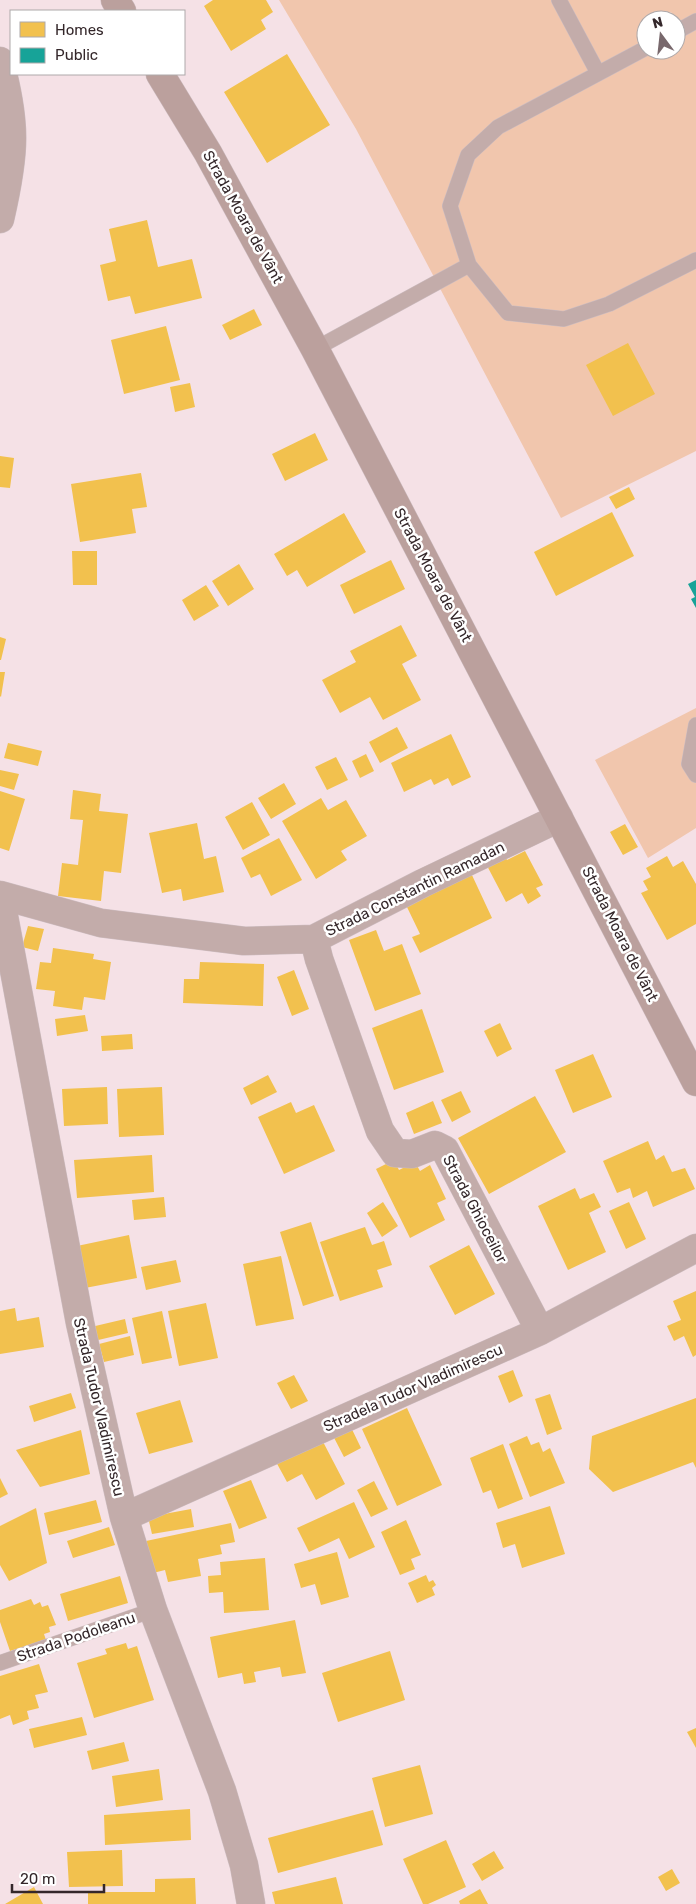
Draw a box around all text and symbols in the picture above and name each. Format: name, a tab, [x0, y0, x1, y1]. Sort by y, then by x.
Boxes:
legend	[10, 10, 185, 75]
north arrow	[636, 10, 686, 60]
text: N	[651, 13, 665, 32]
text: Homes	[55, 21, 104, 39]
text: Public	[55, 46, 98, 64]
street label: Strada Moara de Vânt	[199, 147, 287, 287]
street label: Strada Moara de Vânt	[390, 505, 476, 645]
street label: Strada Constantin Ramadan	[323, 838, 507, 940]
street label: Strada Moara de Vânt	[578, 864, 662, 1005]
street label: Strada Ghioceilor	[439, 1152, 511, 1266]
street label: Strada Tudor Vladimirescu	[70, 1316, 128, 1498]
street label: Stradela Tudor Vladimirescu	[321, 1340, 505, 1436]
street label: Strada Podoleanu	[14, 1608, 138, 1666]
scale bar	[12, 1862, 105, 1894]
text: 20 m	[20, 1870, 55, 1888]

